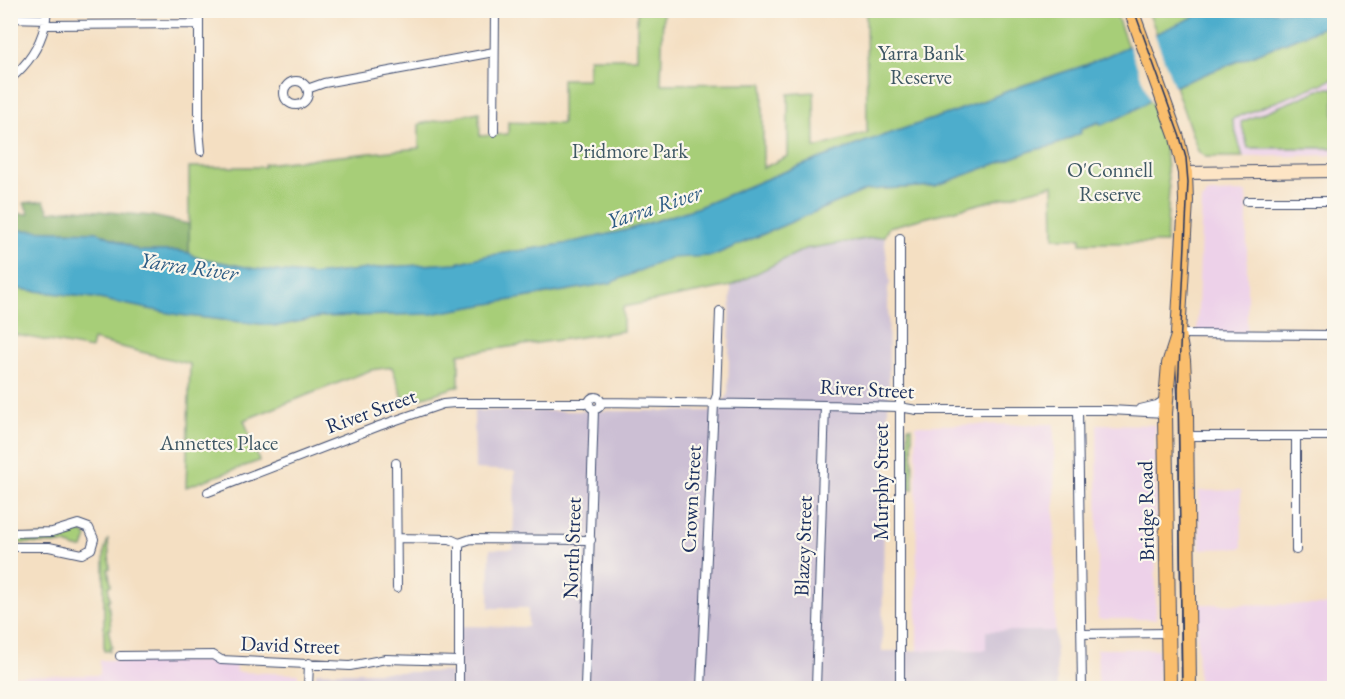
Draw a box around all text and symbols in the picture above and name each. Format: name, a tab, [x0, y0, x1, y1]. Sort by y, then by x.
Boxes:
park label: Yarra Bank Reserve	[878, 39, 965, 90]
park label: Pridmore Park	[572, 137, 689, 164]
park label: O'Connell Reserve	[1067, 156, 1153, 207]
water label: Yarra River	[603, 177, 707, 236]
water label: Yarra River	[138, 245, 242, 288]
street label: River Street	[819, 373, 915, 404]
street label: River Street	[322, 382, 420, 439]
street label: Murphy Street	[867, 423, 894, 541]
park label: Annettes Place	[159, 429, 278, 456]
street label: Crown Street	[674, 444, 707, 554]
street label: Bridge Road	[1131, 460, 1160, 562]
street label: Blazey Street	[787, 495, 818, 597]
street label: North Street	[556, 496, 587, 599]
street label: David Street	[240, 629, 340, 660]

